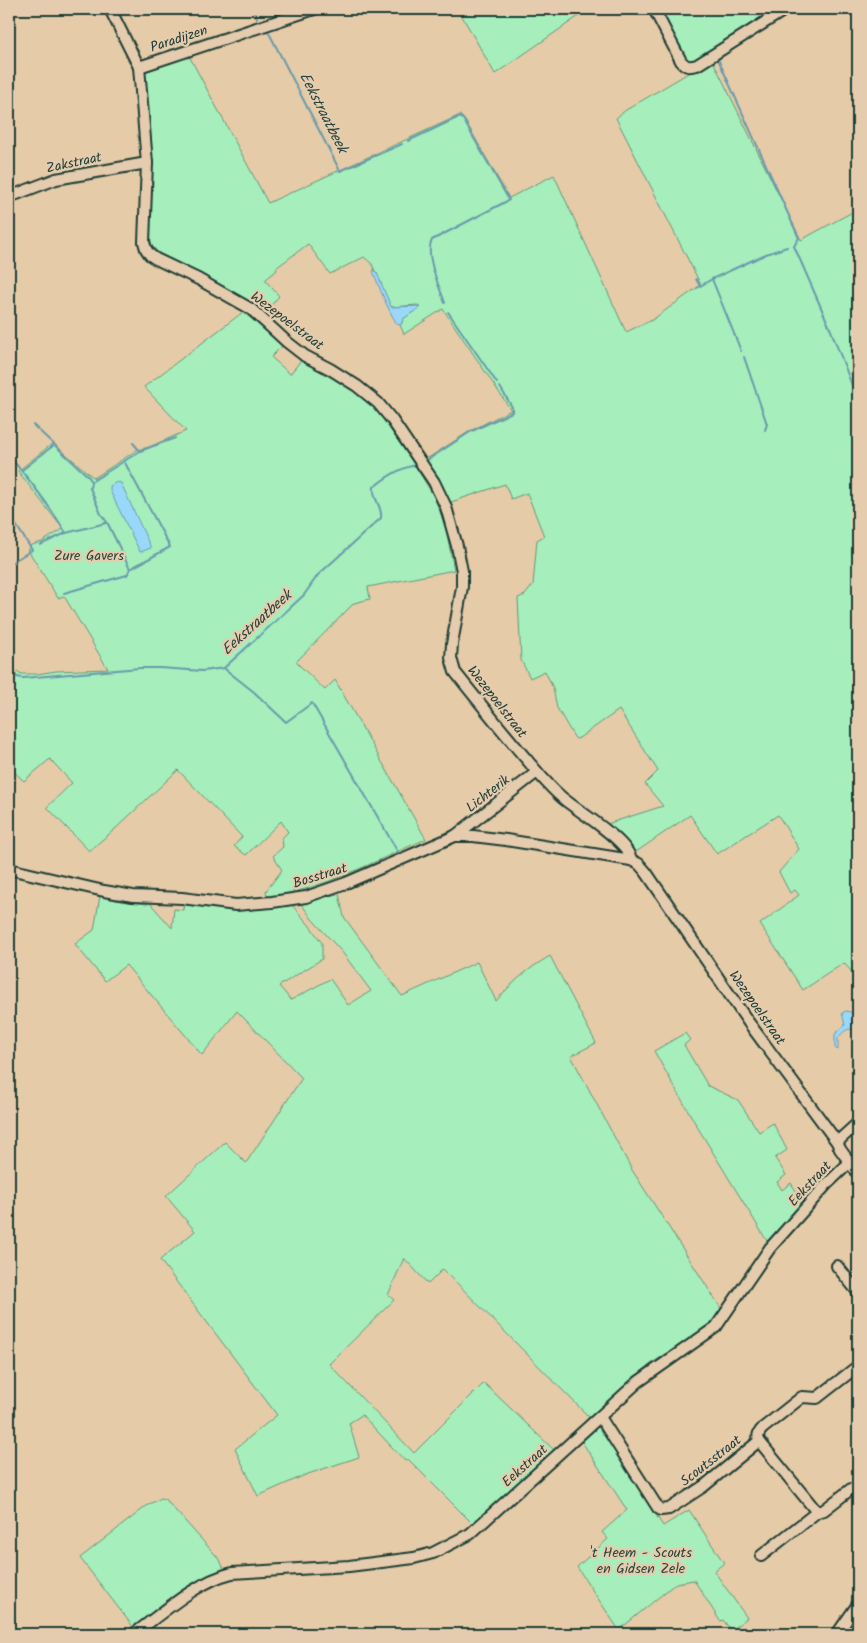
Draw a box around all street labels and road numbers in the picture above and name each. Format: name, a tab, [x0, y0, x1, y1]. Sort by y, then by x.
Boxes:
street label: Paradijzen	[147, 19, 211, 59]
street label: Zakstraat	[44, 146, 104, 180]
street label: Wezepoelstraat	[246, 286, 329, 356]
street label: Wezepoelstraat	[462, 661, 533, 744]
street label: Lichterik	[461, 769, 515, 818]
street label: Bosstraat	[290, 857, 350, 895]
street label: Wezepoelstraat	[723, 966, 791, 1050]
street label: Eekstraat	[783, 1156, 837, 1212]
street label: Scoutsstraat	[676, 1430, 747, 1492]
street label: Eekstraat	[497, 1439, 553, 1493]

